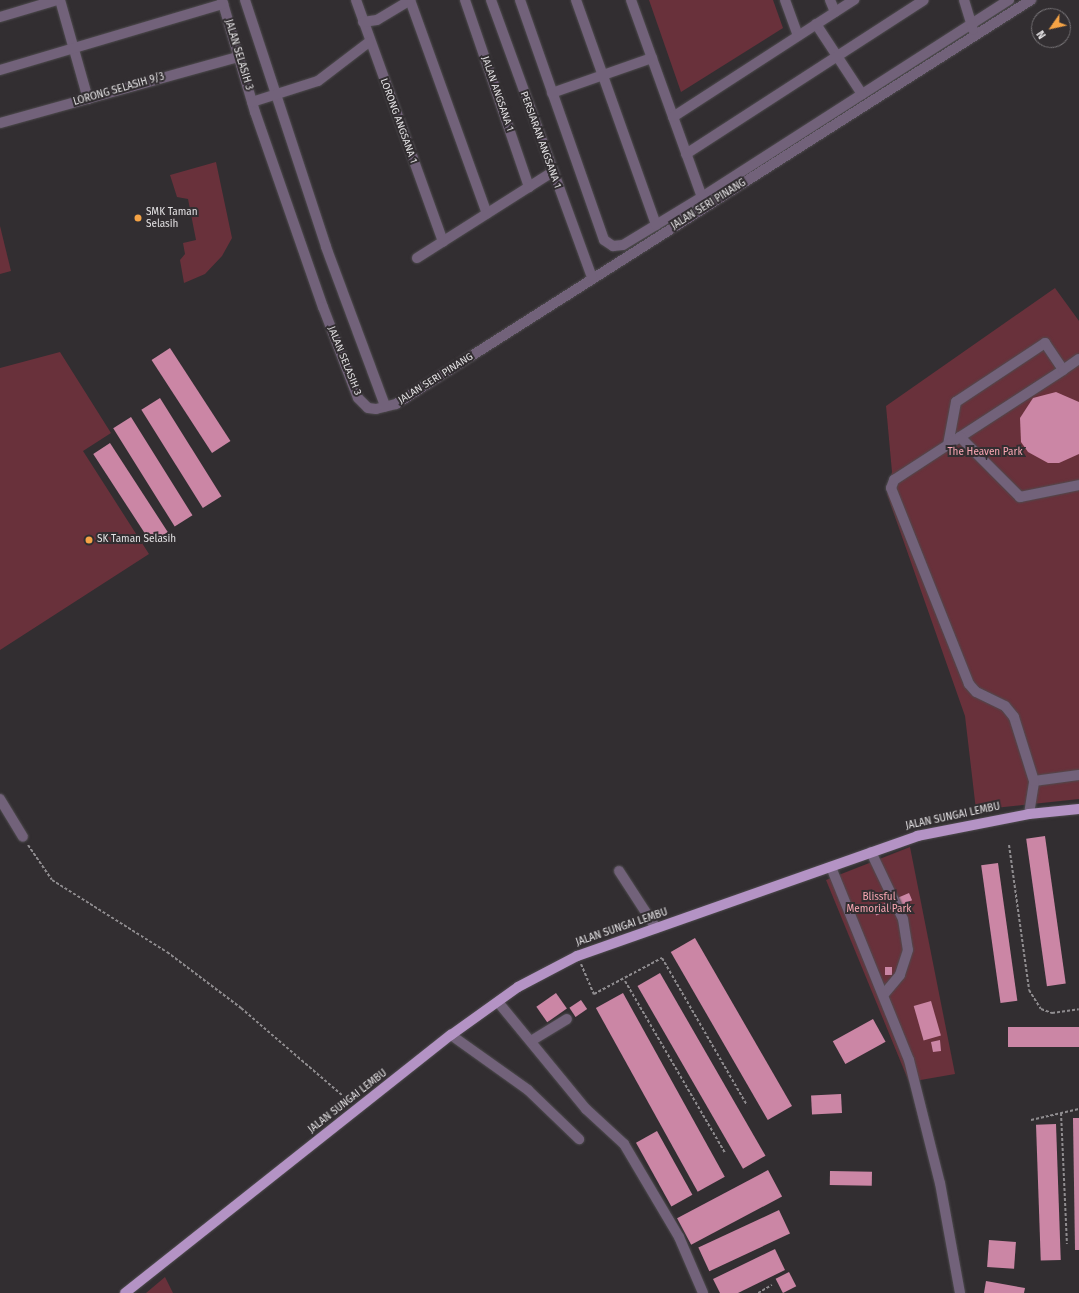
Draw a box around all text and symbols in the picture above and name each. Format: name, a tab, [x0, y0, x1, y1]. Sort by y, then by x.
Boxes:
north arrow	[1031, 8, 1071, 48]
street label: JALAN SELASIH 3	[222, 18, 254, 92]
text: N	[1034, 28, 1049, 41]
street label: JALAN ANGSANA 1	[479, 55, 515, 133]
street label: LORONG SELASIH 9/3	[72, 71, 166, 109]
street label: LORONG ANGSANA 1	[377, 77, 419, 165]
street label: PERSIARAN ANGSANA 1	[517, 90, 563, 190]
street label: JALAN SERI PINANG	[669, 177, 749, 233]
place label: SMK Taman Selasih	[146, 206, 198, 230]
marker: SMK Taman Selasih	[133, 213, 143, 223]
street label: JALAN SELASIH 3	[325, 325, 363, 397]
street label: JALAN SERI PINANG	[396, 351, 476, 407]
park label: The Heaven Park	[947, 447, 1023, 459]
place label: SK Taman Selasih	[97, 534, 176, 546]
marker: SK Taman Selasih	[84, 535, 94, 545]
street label: JALAN SUNGAI LEMBU	[905, 801, 1001, 833]
park label: Blissful Memorial Park	[847, 891, 911, 914]
street label: JALAN SUNGAI LEMBU	[575, 907, 669, 949]
street label: JALAN SUNGAI LEMBU	[306, 1068, 390, 1136]

